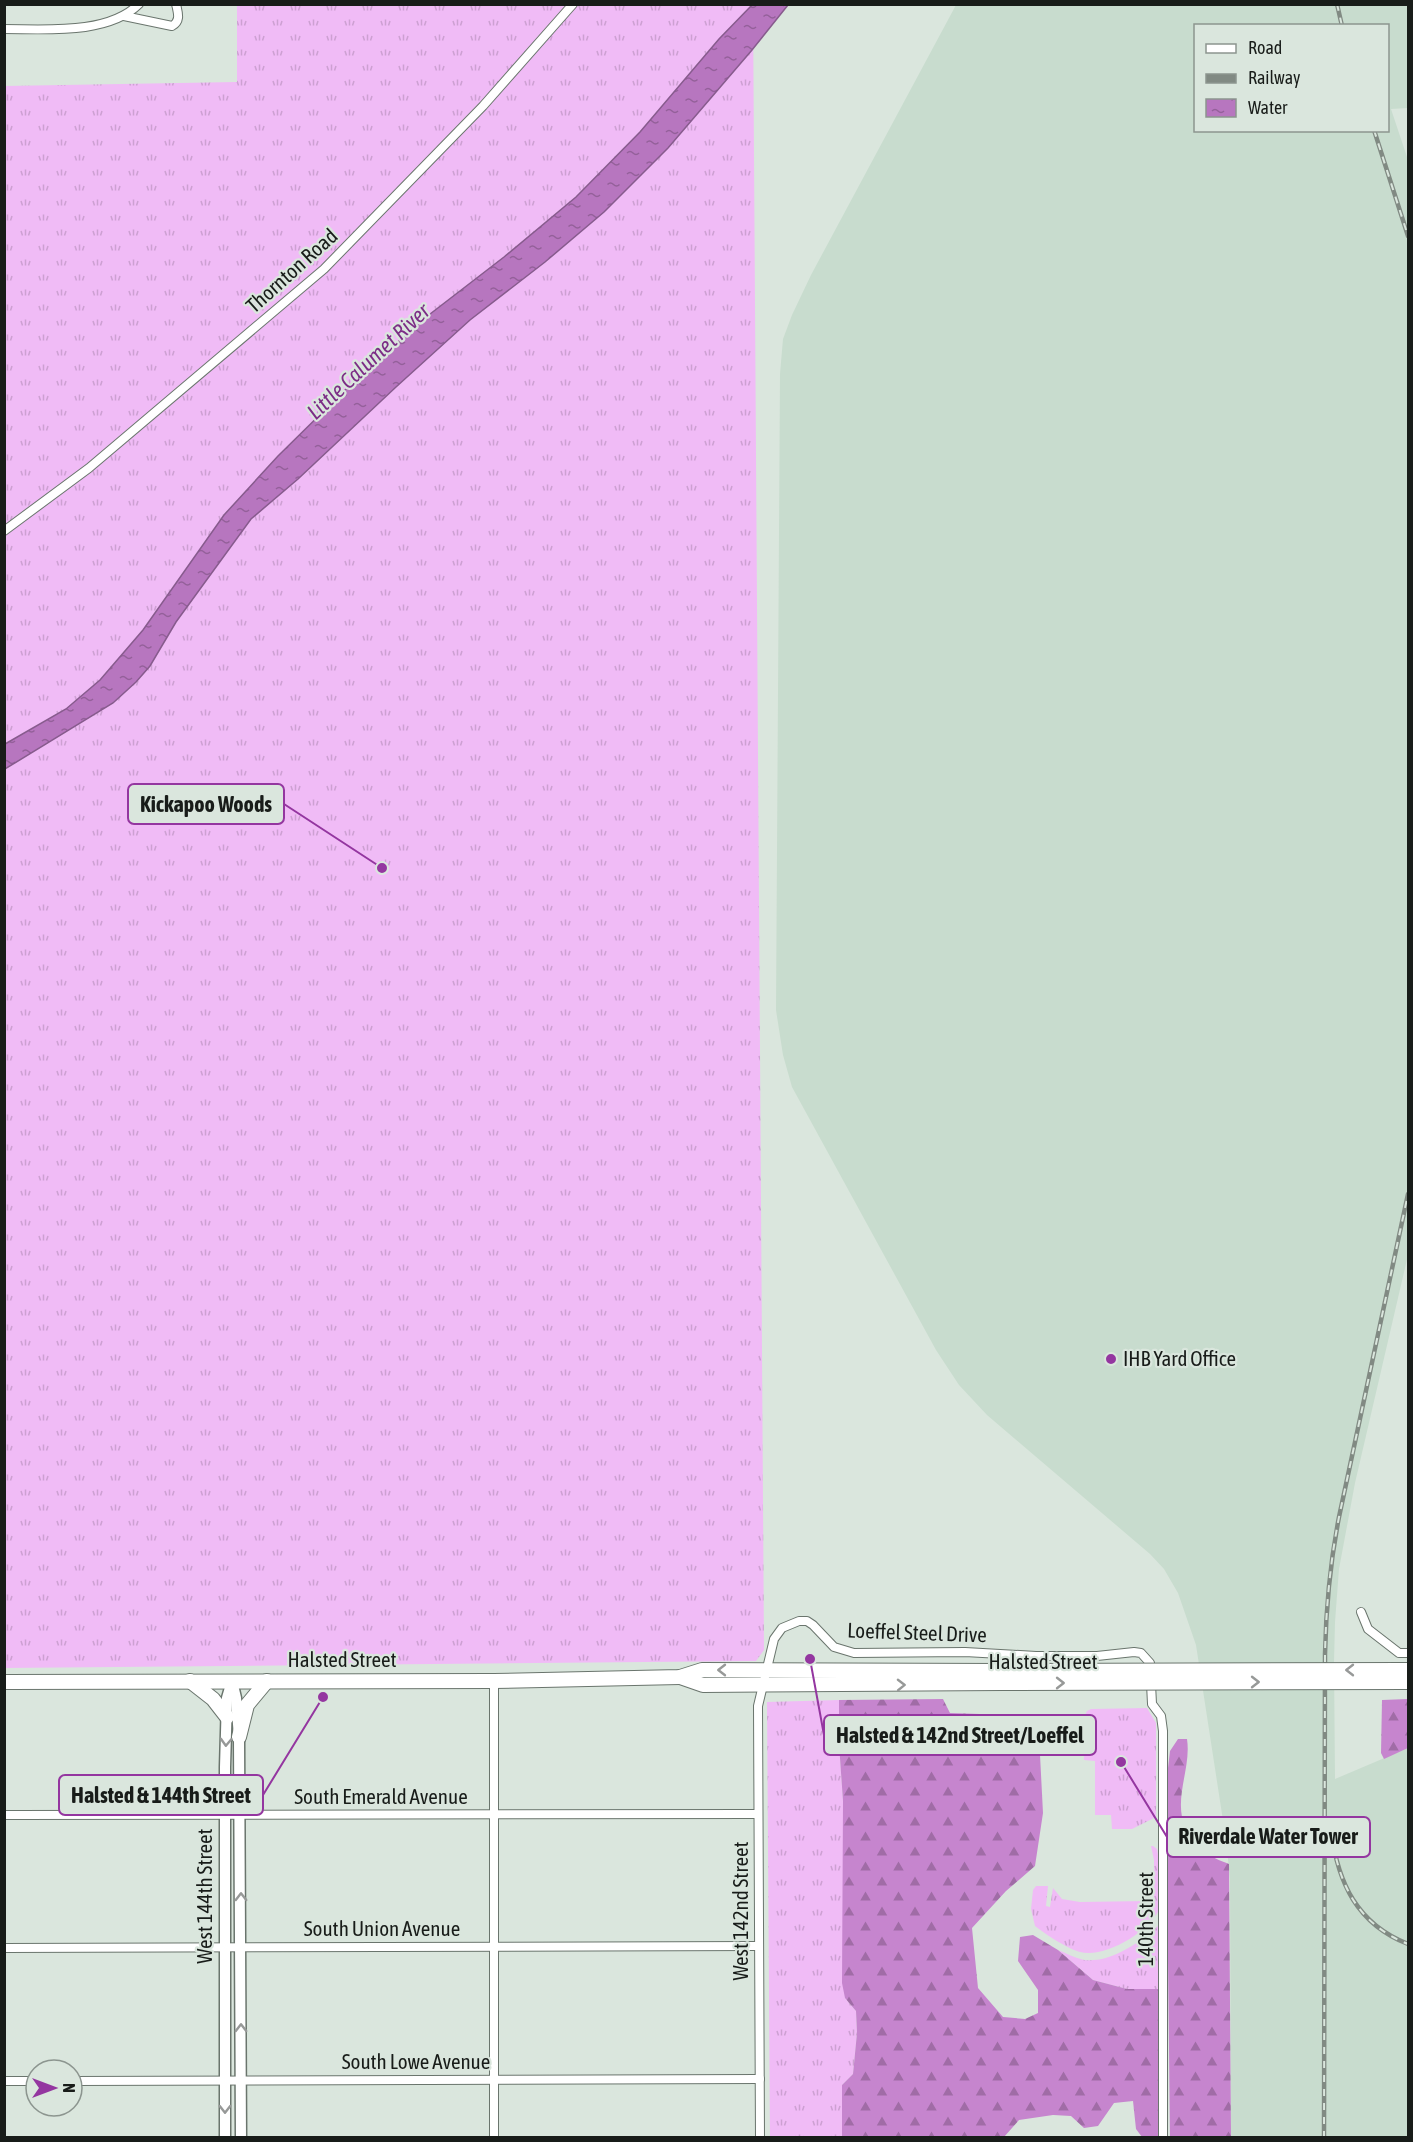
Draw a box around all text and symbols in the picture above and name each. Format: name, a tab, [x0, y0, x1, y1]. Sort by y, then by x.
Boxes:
legend	[1194, 24, 1389, 132]
text: Road	[1248, 37, 1282, 58]
text: Railway	[1248, 67, 1300, 88]
text: Water	[1248, 97, 1288, 118]
street label: Thornton Road	[241, 223, 342, 317]
water label: Little Calumet River	[301, 297, 436, 424]
callout: Kickapoo Woods	[128, 784, 284, 824]
text: Kickapoo Woods	[140, 791, 272, 817]
place label: IHB Yard Office	[1123, 1346, 1236, 1370]
marker: IHB Yard Office	[1104, 1352, 1118, 1366]
street label: Loeffel Steel Drive	[847, 1618, 987, 1646]
street label: Halsted Street	[287, 1647, 397, 1671]
street label: Halsted Street	[988, 1649, 1098, 1673]
one-way arrow	[718, 1664, 727, 1676]
one-way arrow	[1346, 1664, 1355, 1676]
one-way arrow	[1251, 1676, 1260, 1688]
one-way arrow	[1056, 1677, 1065, 1689]
one-way arrow	[897, 1679, 906, 1691]
callout: Halsted & 142nd Street/Loeffel	[824, 1715, 1096, 1755]
text: Halsted & 142nd Street/Loeffel	[836, 1722, 1085, 1748]
one-way arrow	[219, 1738, 232, 1747]
callout: Halsted & 144th Street	[59, 1775, 263, 1815]
text: Halsted & 144th Street	[71, 1782, 252, 1808]
street label: South Emerald Avenue	[294, 1784, 468, 1808]
callout: Riverdale Water Tower	[1167, 1817, 1370, 1857]
text: Riverdale Water Tower	[1178, 1823, 1358, 1849]
street label: West 144th Street	[192, 1828, 216, 1964]
street label: West 142nd Street	[728, 1841, 752, 1981]
street label: 140th Street	[1133, 1872, 1157, 1966]
one-way arrow	[235, 1893, 247, 1902]
street label: South Union Avenue	[304, 1916, 460, 1940]
one-way arrow	[235, 2024, 247, 2033]
street label: South Lowe Avenue	[342, 2049, 490, 2073]
north arrow	[24, 2058, 84, 2118]
text: N	[60, 2083, 78, 2093]
one-way arrow	[219, 2105, 231, 2114]

